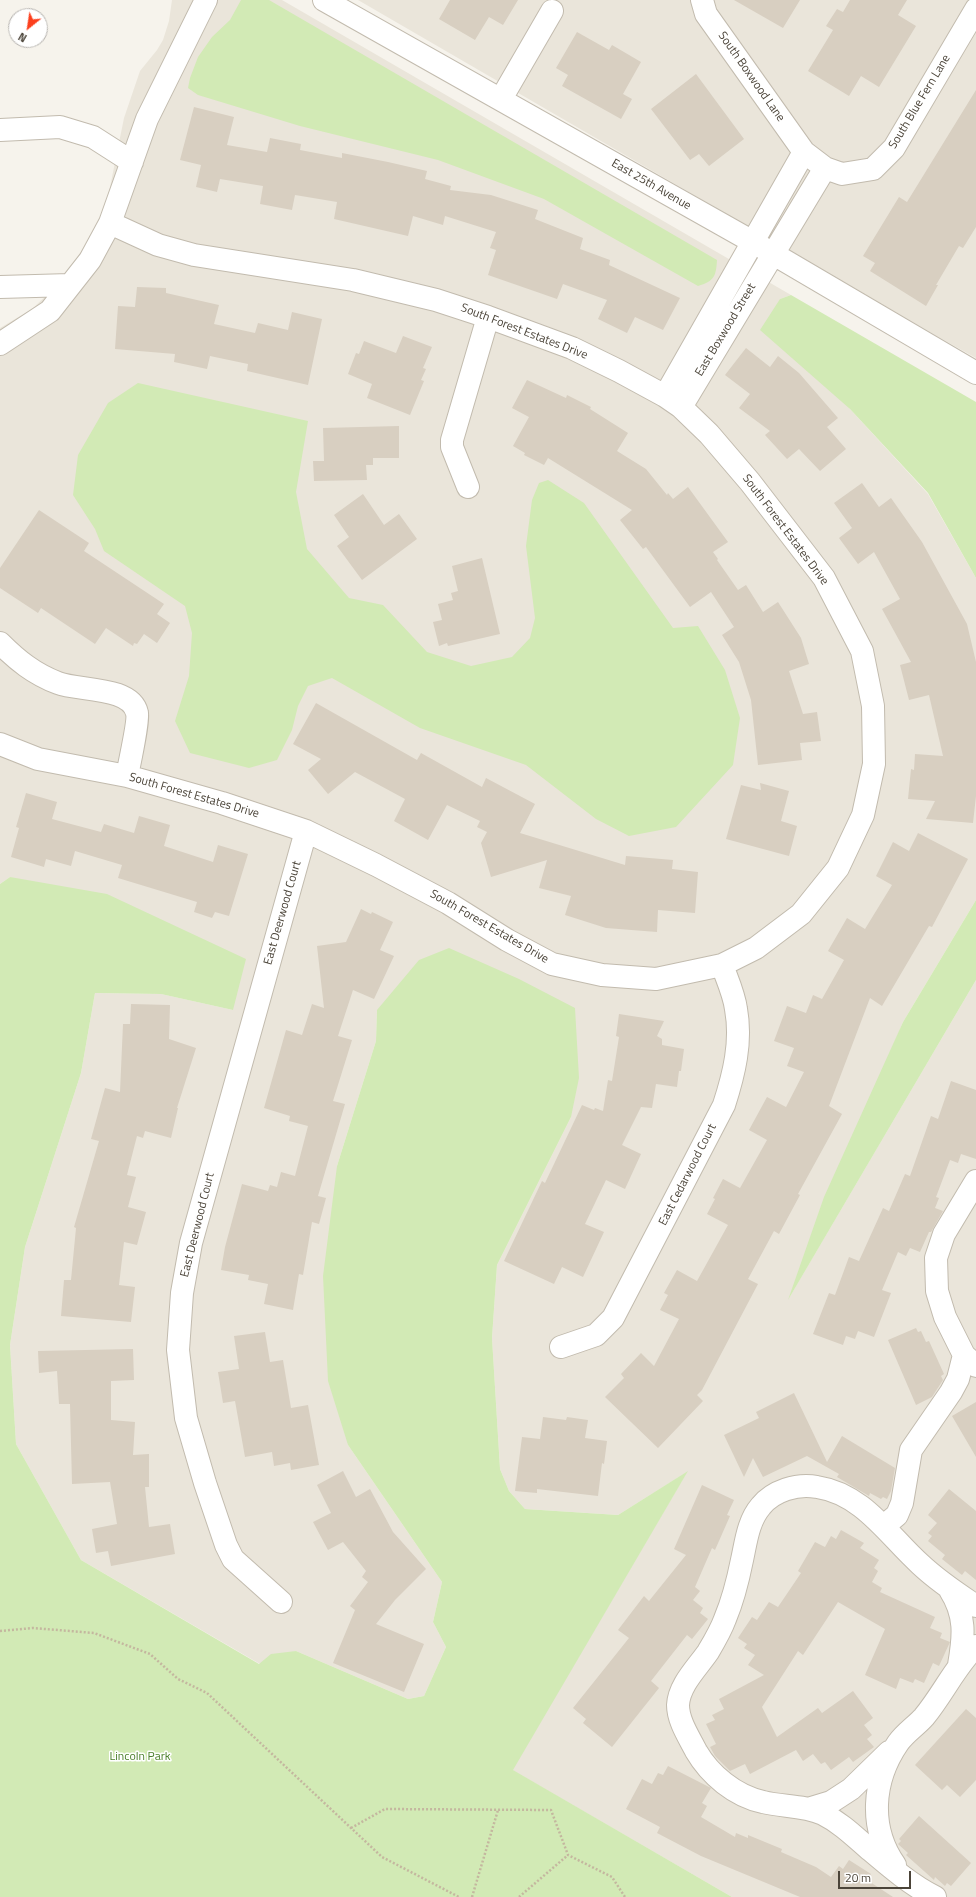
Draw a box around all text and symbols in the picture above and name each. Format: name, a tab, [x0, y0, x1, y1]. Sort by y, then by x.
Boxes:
north arrow	[8, 8, 48, 48]
text: N	[15, 29, 30, 46]
street label: South Boxwood Lane	[715, 29, 787, 125]
street label: South Blue Fern Lane	[886, 52, 954, 152]
street label: East 25th Avenue	[609, 156, 693, 214]
street label: East Boxwood Street	[693, 281, 759, 379]
street label: South Forest Estates Drive	[459, 301, 589, 363]
street label: South Forest Estates Drive	[739, 472, 831, 588]
street label: South Forest Estates Drive	[127, 771, 261, 821]
street label: East Deerwood Court	[261, 859, 305, 967]
street label: South Forest Estates Drive	[427, 887, 551, 967]
street label: East Cedarwood Court	[656, 1122, 720, 1228]
street label: East Deerwood Court	[178, 1171, 218, 1279]
park label: Lincoln Park	[109, 1750, 171, 1764]
scale bar	[840, 1863, 913, 1889]
text: 20 m	[845, 1868, 871, 1887]

